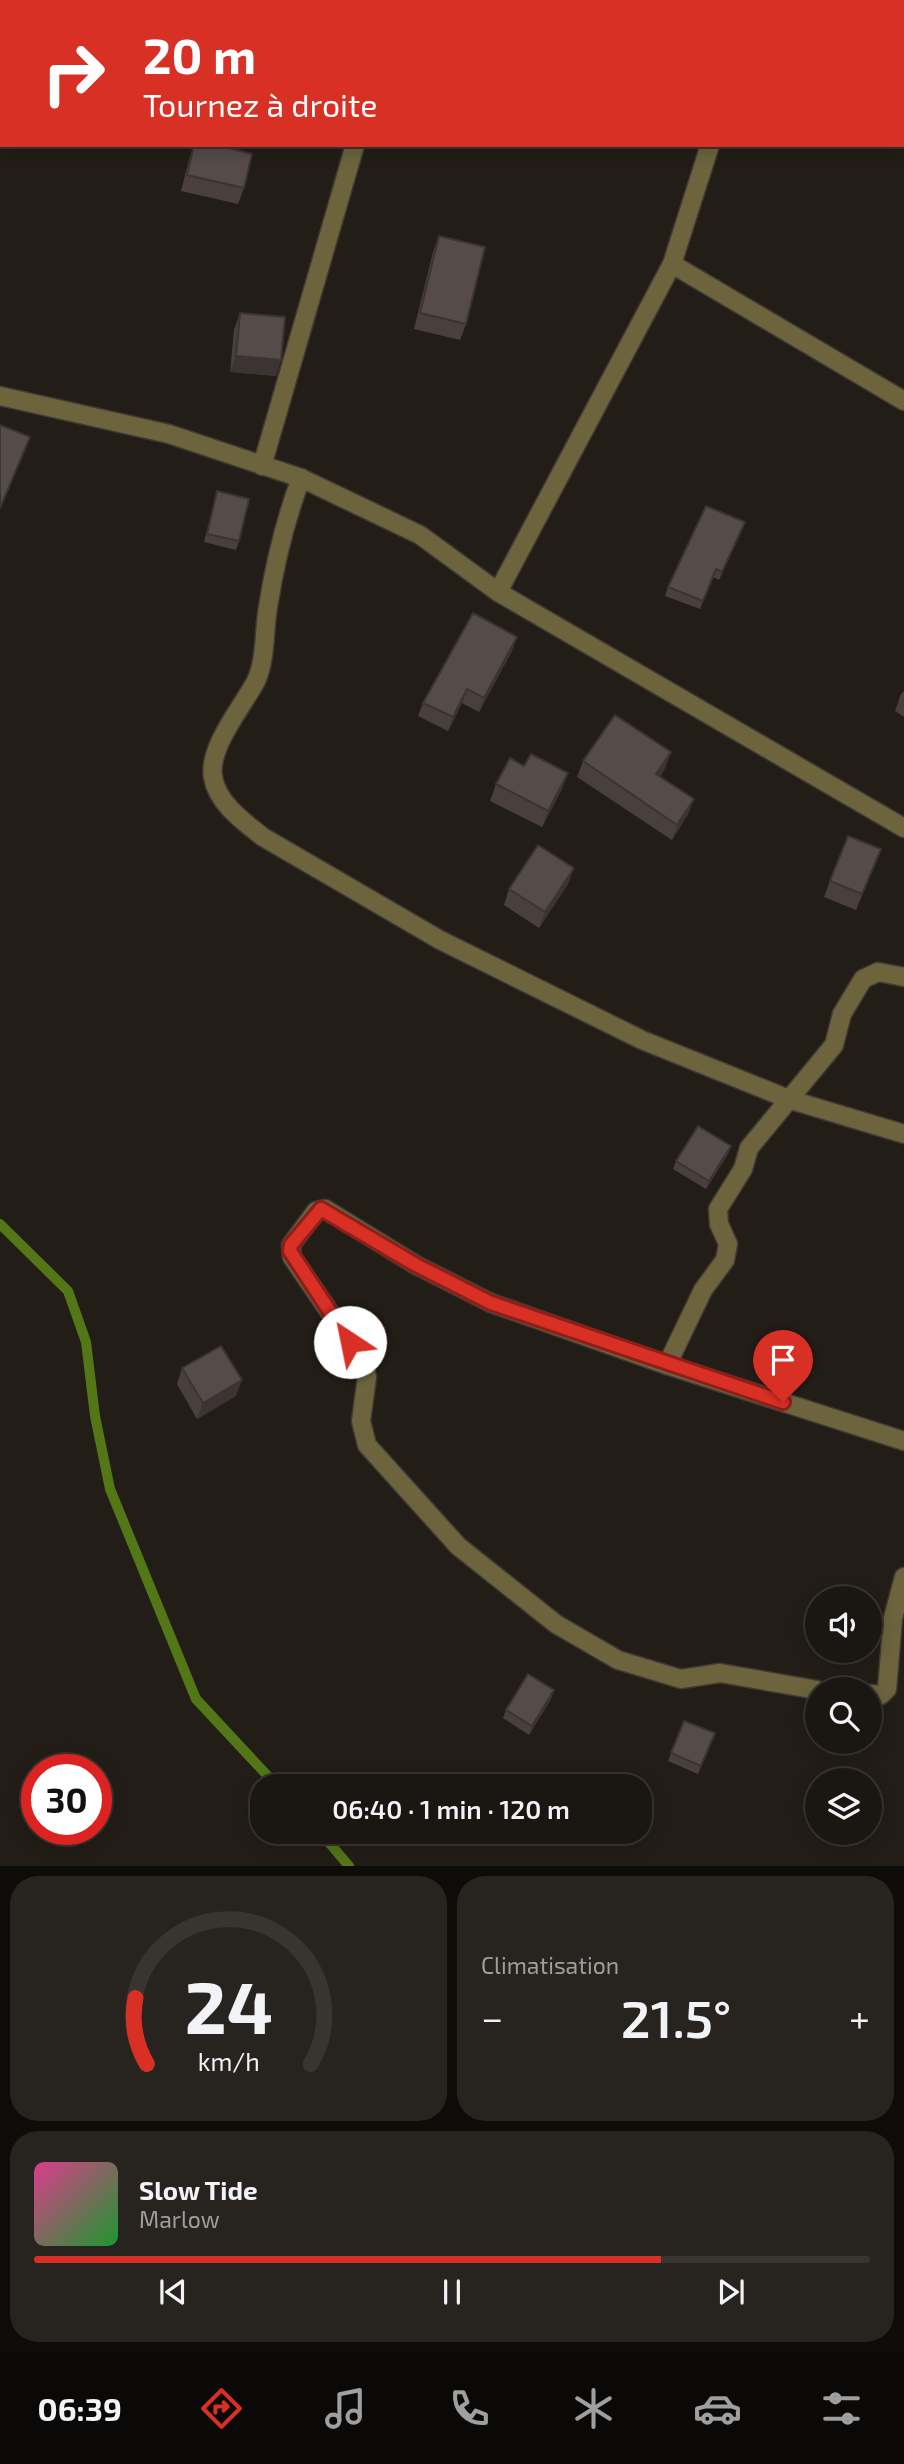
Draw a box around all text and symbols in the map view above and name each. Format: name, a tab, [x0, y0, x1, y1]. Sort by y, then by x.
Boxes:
text: 20 m	[143, 25, 256, 84]
icon: right	[28, 28, 119, 119]
text: Tournez à droite	[143, 85, 377, 123]
position arrow	[313, 1305, 387, 1379]
pin	[753, 1330, 813, 1402]
icon: arrive	[764, 1341, 802, 1379]
map controls	[805, 1586, 882, 1845]
button: sound	[805, 1586, 882, 1663]
button: search	[805, 1677, 882, 1754]
speed limit sign: 30	[21, 1754, 112, 1845]
button: layers	[805, 1768, 882, 1845]
text: 06:40 · 1 min · 120 m	[332, 1793, 570, 1824]
text: Climatisation	[481, 1951, 619, 1979]
text: 24	[184, 1962, 273, 2050]
text: 21.5°	[621, 1986, 731, 2048]
text: −	[481, 1994, 503, 2040]
text: +	[849, 1994, 870, 2040]
text: km/h	[197, 2046, 260, 2076]
text: Slow Tide	[139, 2174, 258, 2205]
text: Marlow	[139, 2205, 220, 2233]
icon: previous	[154, 2273, 192, 2311]
icon: pause	[433, 2273, 471, 2311]
icon: next	[712, 2273, 750, 2311]
icon: directions	[197, 2384, 246, 2433]
icon: music	[321, 2384, 370, 2433]
icon: phone	[445, 2384, 494, 2433]
icon: climate	[569, 2384, 618, 2433]
icon: car	[693, 2384, 742, 2433]
icon: filters	[817, 2384, 866, 2433]
text: 06:39	[38, 2389, 122, 2427]

